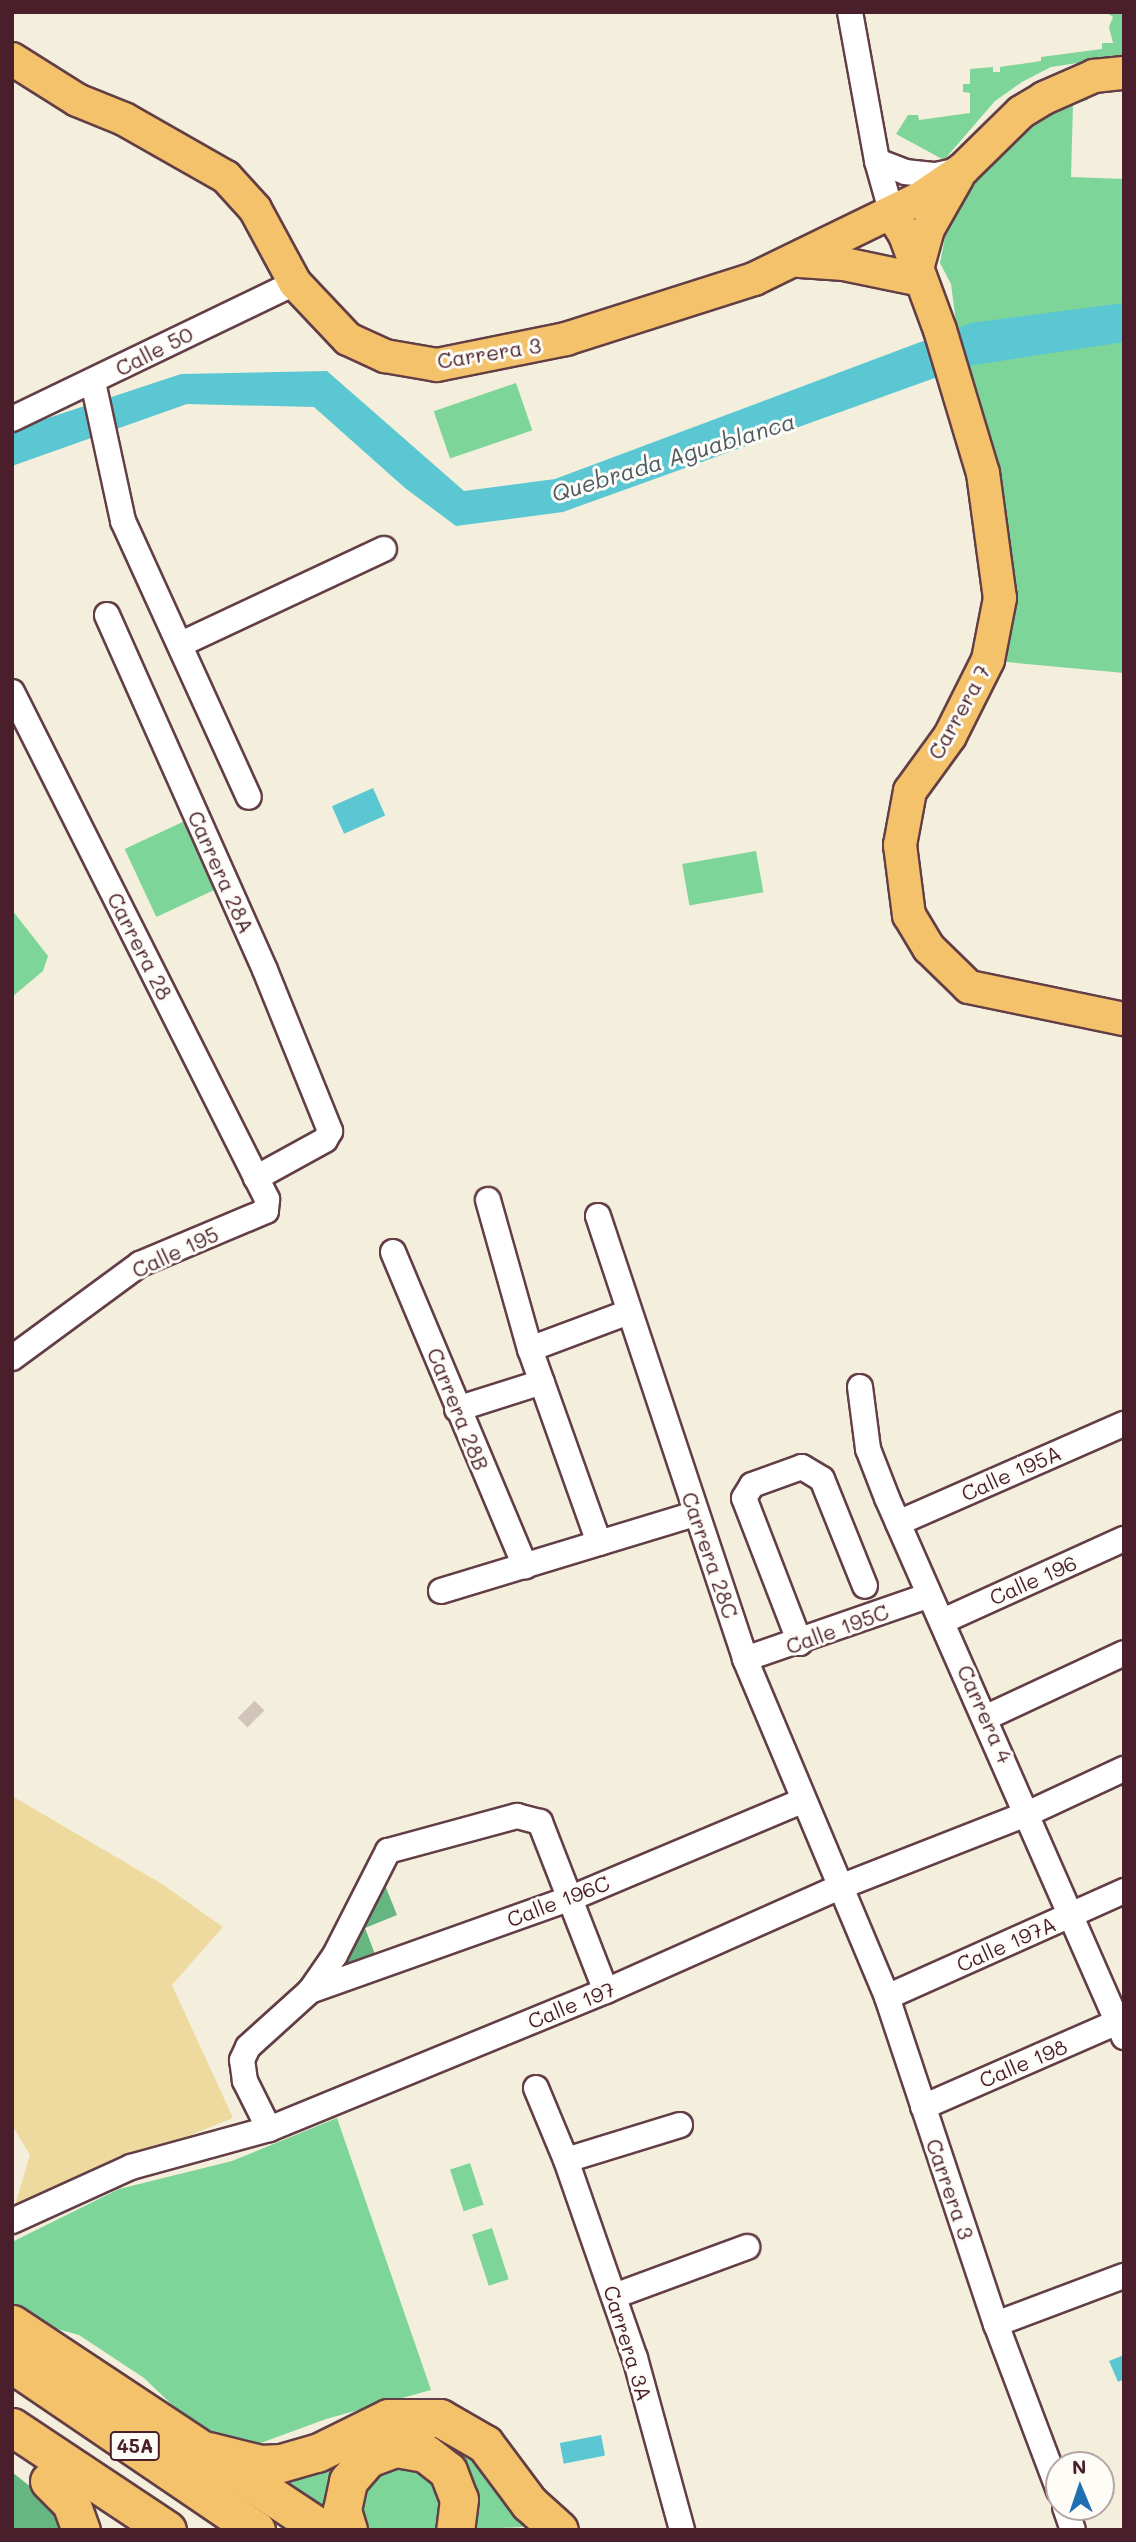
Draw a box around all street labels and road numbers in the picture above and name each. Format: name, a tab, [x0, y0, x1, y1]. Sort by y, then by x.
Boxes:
street label: Calle 50	[111, 321, 197, 381]
street label: Carrera 3	[435, 332, 543, 374]
street label: Carrera 7	[923, 660, 995, 764]
street label: Carrera 28A	[183, 807, 259, 937]
street label: Carrera 28	[102, 888, 178, 1004]
street label: Calle 195	[128, 1221, 222, 1283]
street label: Carrera 28B	[422, 1344, 494, 1474]
street label: Calle 195A	[957, 1440, 1065, 1506]
street label: Carrera 28C	[677, 1489, 743, 1621]
street label: Calle 196	[985, 1550, 1081, 1610]
street label: Calle 195C	[782, 1599, 892, 1659]
street label: Carrera 4	[952, 1661, 1018, 1767]
street label: Calle 196C	[503, 1870, 613, 1932]
street label: Calle 197A	[952, 1911, 1060, 1977]
street label: Calle 197	[524, 1976, 618, 2034]
street label: Calle 198	[975, 2033, 1071, 2093]
street label: Carrera 3	[921, 2135, 979, 2243]
street label: Carrera 3A	[599, 2282, 657, 2404]
road number: 45A	[109, 2430, 161, 2462]

